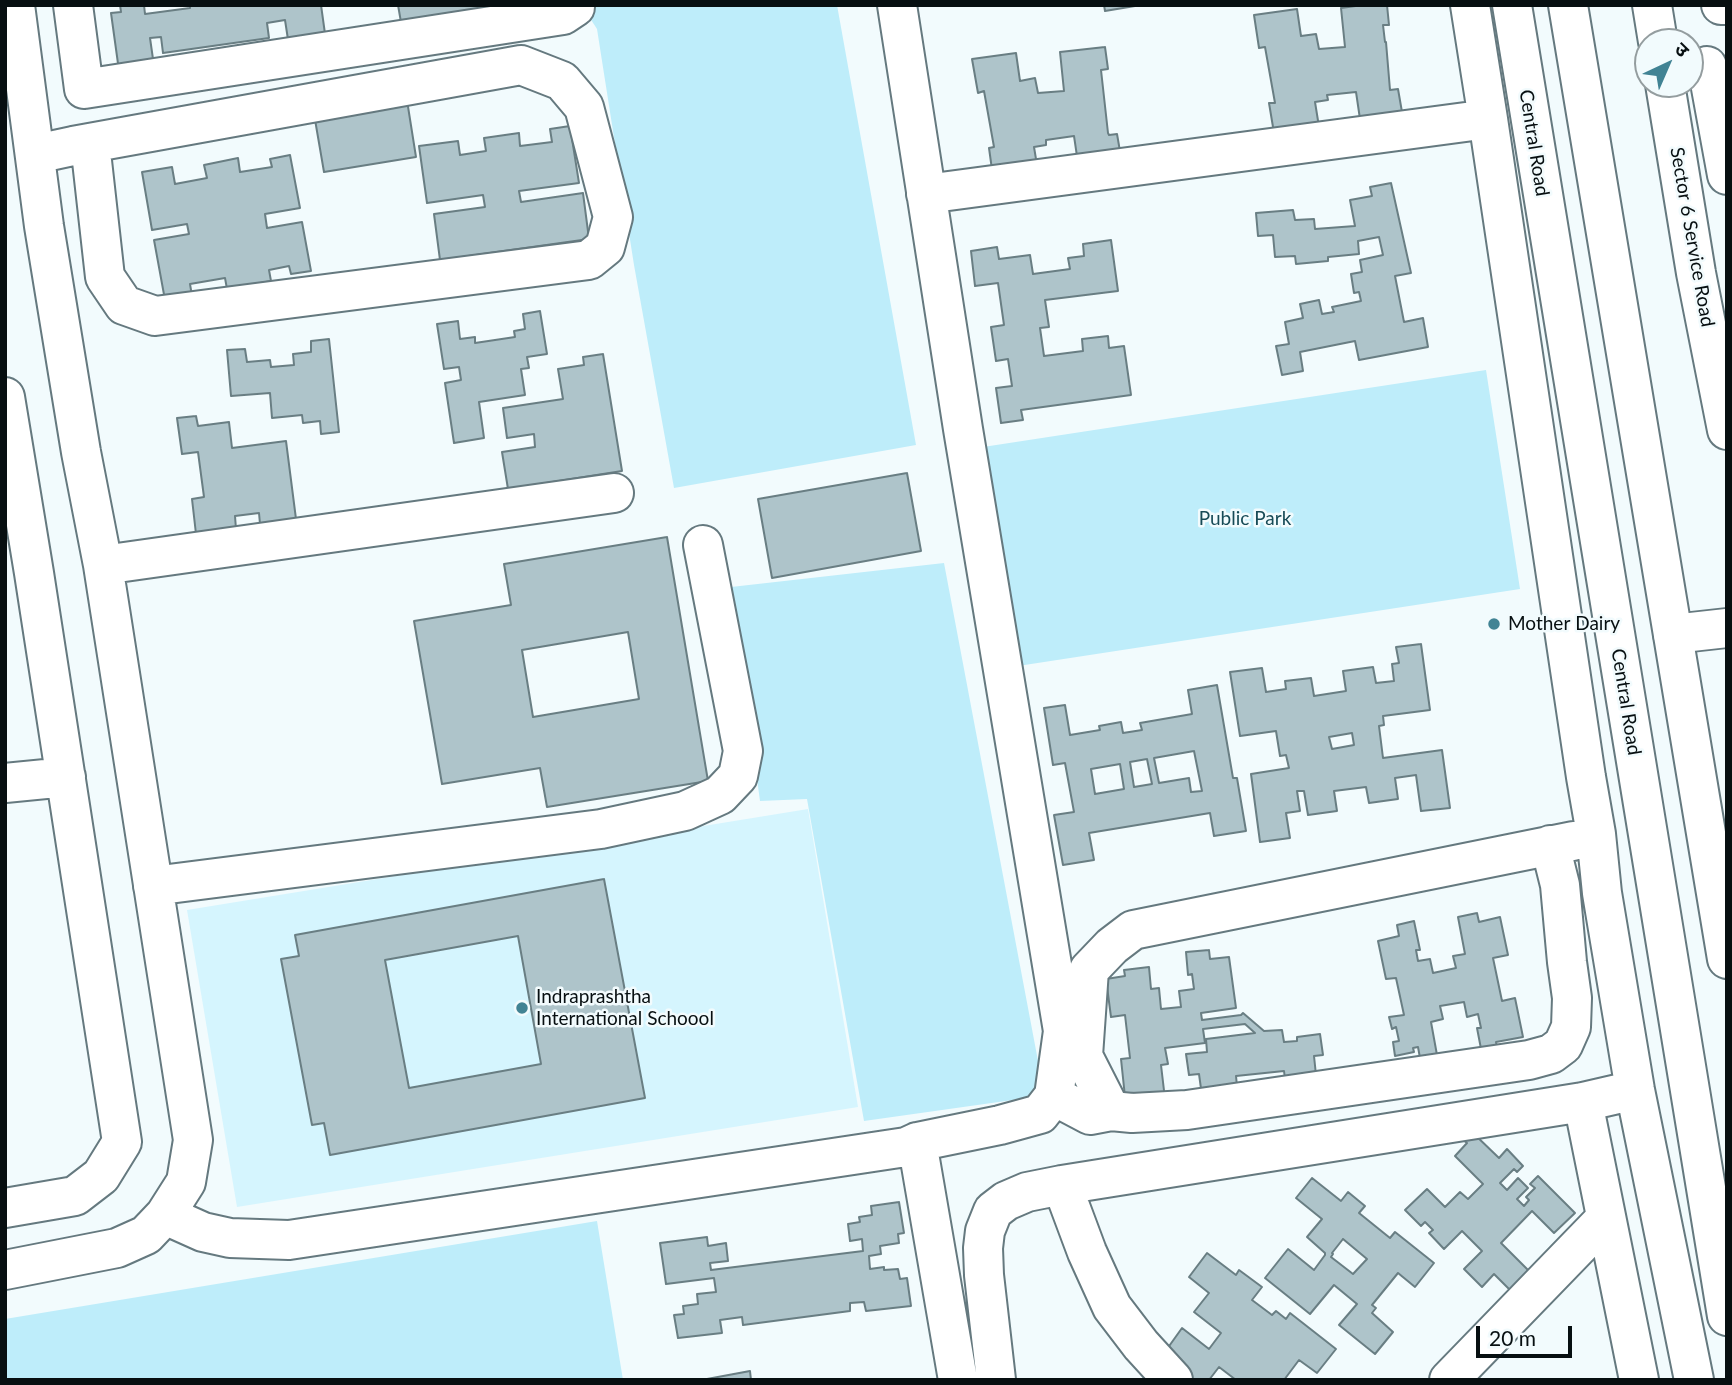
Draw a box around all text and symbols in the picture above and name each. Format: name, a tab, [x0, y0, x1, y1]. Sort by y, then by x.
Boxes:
north arrow	[1634, 28, 1704, 98]
text: उ	[1671, 37, 1695, 61]
street label: Central Road	[1514, 88, 1554, 198]
street label: Sector 6 Service Road	[1665, 145, 1719, 329]
park label: Public Park	[1199, 508, 1291, 530]
place label: Mother Dairy	[1508, 613, 1620, 635]
marker: Mother Dairy	[1486, 616, 1502, 632]
street label: Central Road	[1606, 647, 1646, 757]
place label: Indraprashtha International Schoool	[536, 986, 714, 1030]
marker: Indraprashtha International Schoool	[514, 1000, 530, 1016]
scale bar	[1480, 1312, 1576, 1356]
text: 20 m	[1489, 1325, 1536, 1350]

